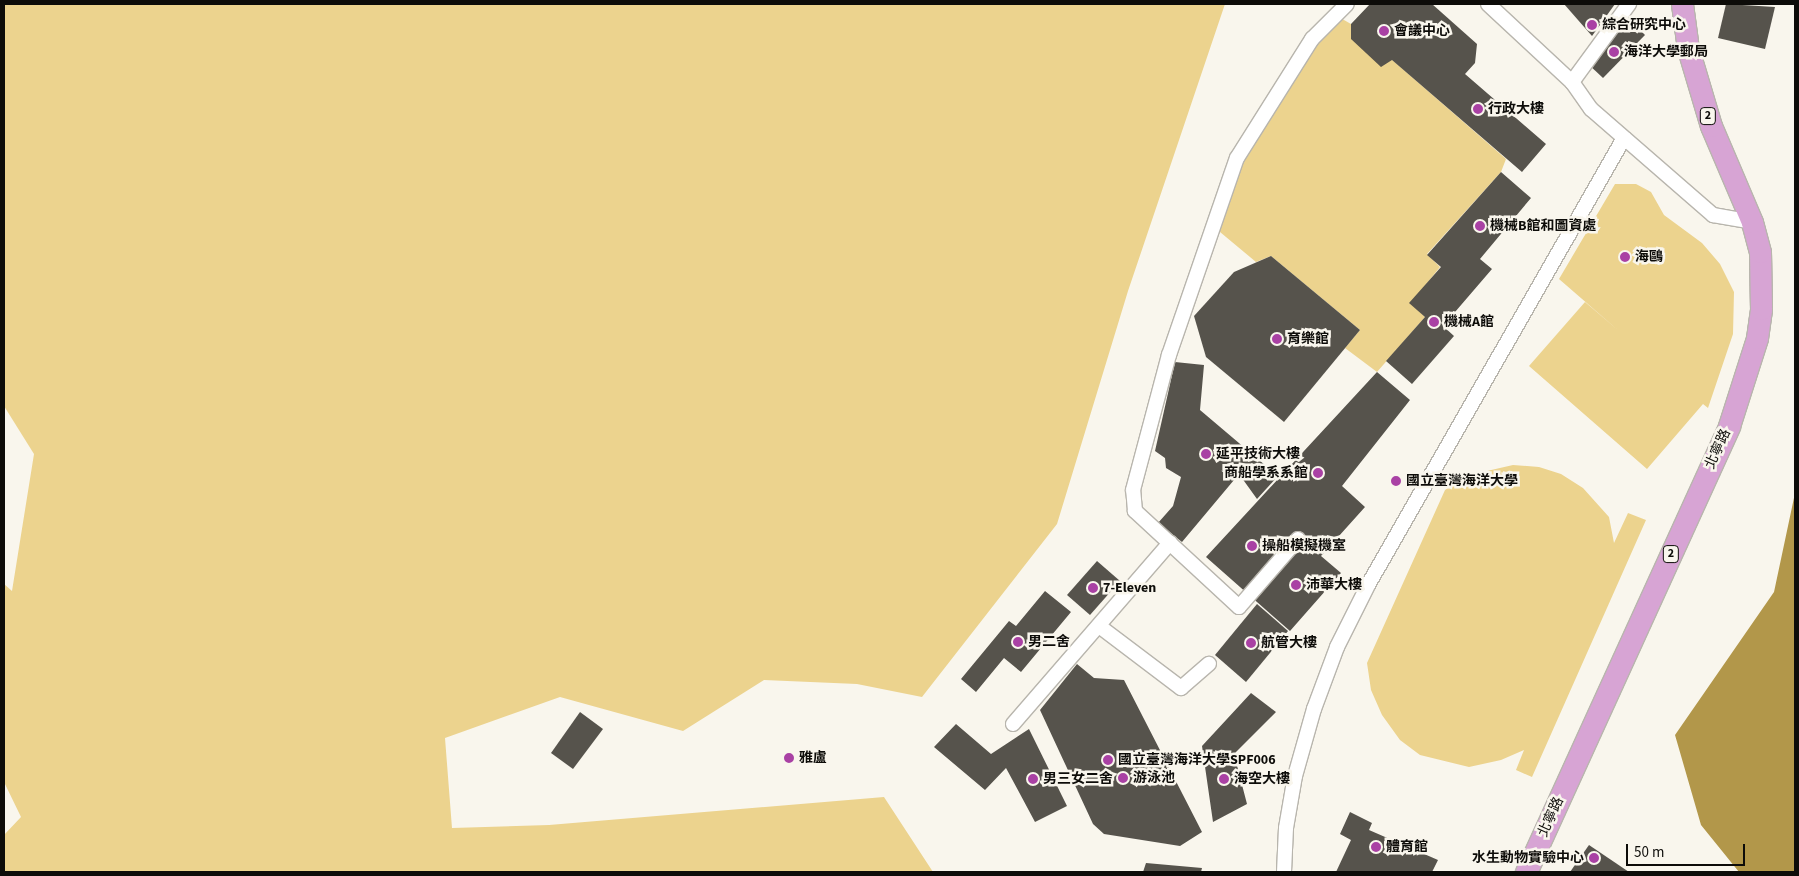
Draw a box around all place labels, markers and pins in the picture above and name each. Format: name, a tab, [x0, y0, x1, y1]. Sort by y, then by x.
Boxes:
place label: 綜合研究中心	[1602, 17, 1686, 33]
marker: 綜合研究中心	[1586, 19, 1598, 31]
place label: 會議中心	[1394, 23, 1450, 39]
marker: 會議中心	[1378, 25, 1390, 37]
place label: 海洋大學郵局	[1624, 44, 1708, 60]
marker: 海洋大學郵局	[1608, 46, 1620, 58]
place label: 行政大樓	[1488, 101, 1544, 117]
marker: 行政大樓	[1472, 103, 1484, 115]
place label: 機械B館和圖資處	[1490, 218, 1596, 234]
marker: 機械B館和圖資處	[1474, 220, 1486, 232]
place label: 海鷗	[1635, 249, 1663, 265]
marker: 海鷗	[1619, 251, 1631, 263]
place label: 機械A館	[1444, 314, 1494, 330]
marker: 機械A館	[1428, 316, 1440, 328]
place label: 育樂館	[1287, 331, 1329, 347]
marker: 育樂館	[1271, 333, 1283, 345]
place label: 延平技術大樓	[1216, 446, 1300, 462]
marker: 延平技術大樓	[1200, 448, 1212, 460]
place label: 商船學系系館	[1224, 465, 1308, 481]
marker: 商船學系系館	[1312, 467, 1324, 479]
place label: 國立臺灣海洋大學	[1406, 473, 1518, 489]
marker: 國立臺灣海洋大學	[1390, 475, 1402, 487]
place label: 操船模擬機室	[1262, 538, 1346, 554]
marker: 操船模擬機室	[1246, 540, 1258, 552]
place label: 沛華大樓	[1306, 577, 1362, 593]
marker: 沛華大樓	[1290, 579, 1302, 591]
place label: 7-Eleven	[1103, 580, 1156, 596]
marker: 7-Eleven	[1087, 582, 1099, 594]
place label: 男二舍	[1028, 634, 1070, 650]
place label: 航管大樓	[1261, 635, 1317, 651]
marker: 男二舍	[1012, 636, 1024, 648]
marker: 航管大樓	[1245, 637, 1257, 649]
place label: 雅盧	[799, 750, 827, 766]
marker: 雅盧	[783, 752, 795, 764]
place label: 國立臺灣海洋大學SPF006	[1118, 752, 1276, 768]
marker: 國立臺灣海洋大學SPF006	[1102, 754, 1114, 766]
place label: 游泳池	[1133, 770, 1175, 786]
place label: 男三女二舍	[1043, 771, 1113, 787]
place label: 海空大樓	[1234, 771, 1290, 787]
marker: 游泳池	[1117, 772, 1129, 784]
marker: 男三女二舍	[1027, 773, 1039, 785]
marker: 海空大樓	[1218, 773, 1230, 785]
place label: 體育館	[1386, 839, 1428, 855]
marker: 體育館	[1370, 841, 1382, 853]
place label: 水生動物實驗中心	[1472, 850, 1584, 866]
marker: 水生動物實驗中心	[1588, 852, 1600, 864]

